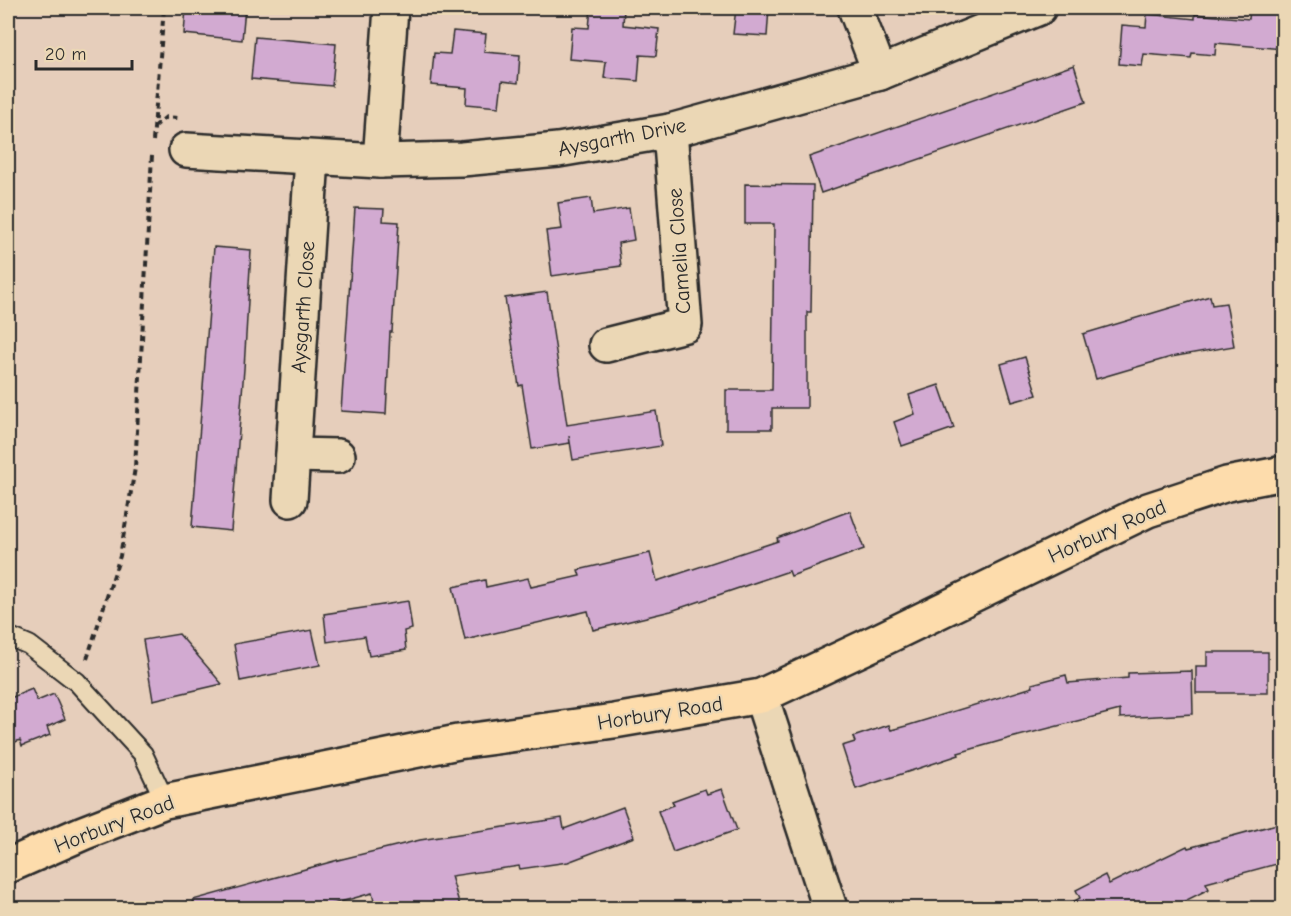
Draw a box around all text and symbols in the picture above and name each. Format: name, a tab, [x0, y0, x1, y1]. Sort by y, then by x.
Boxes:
scale bar	[36, 33, 132, 71]
text: 20 m	[45, 44, 86, 65]
street label: Aysgarth Drive	[556, 113, 688, 161]
street label: Camelia Close	[663, 187, 695, 315]
street label: Aysgarth Close	[286, 240, 320, 374]
street label: Horbury Road	[1044, 494, 1170, 568]
street label: Horbury Road	[596, 691, 724, 735]
street label: Horbury Road	[51, 790, 177, 858]

